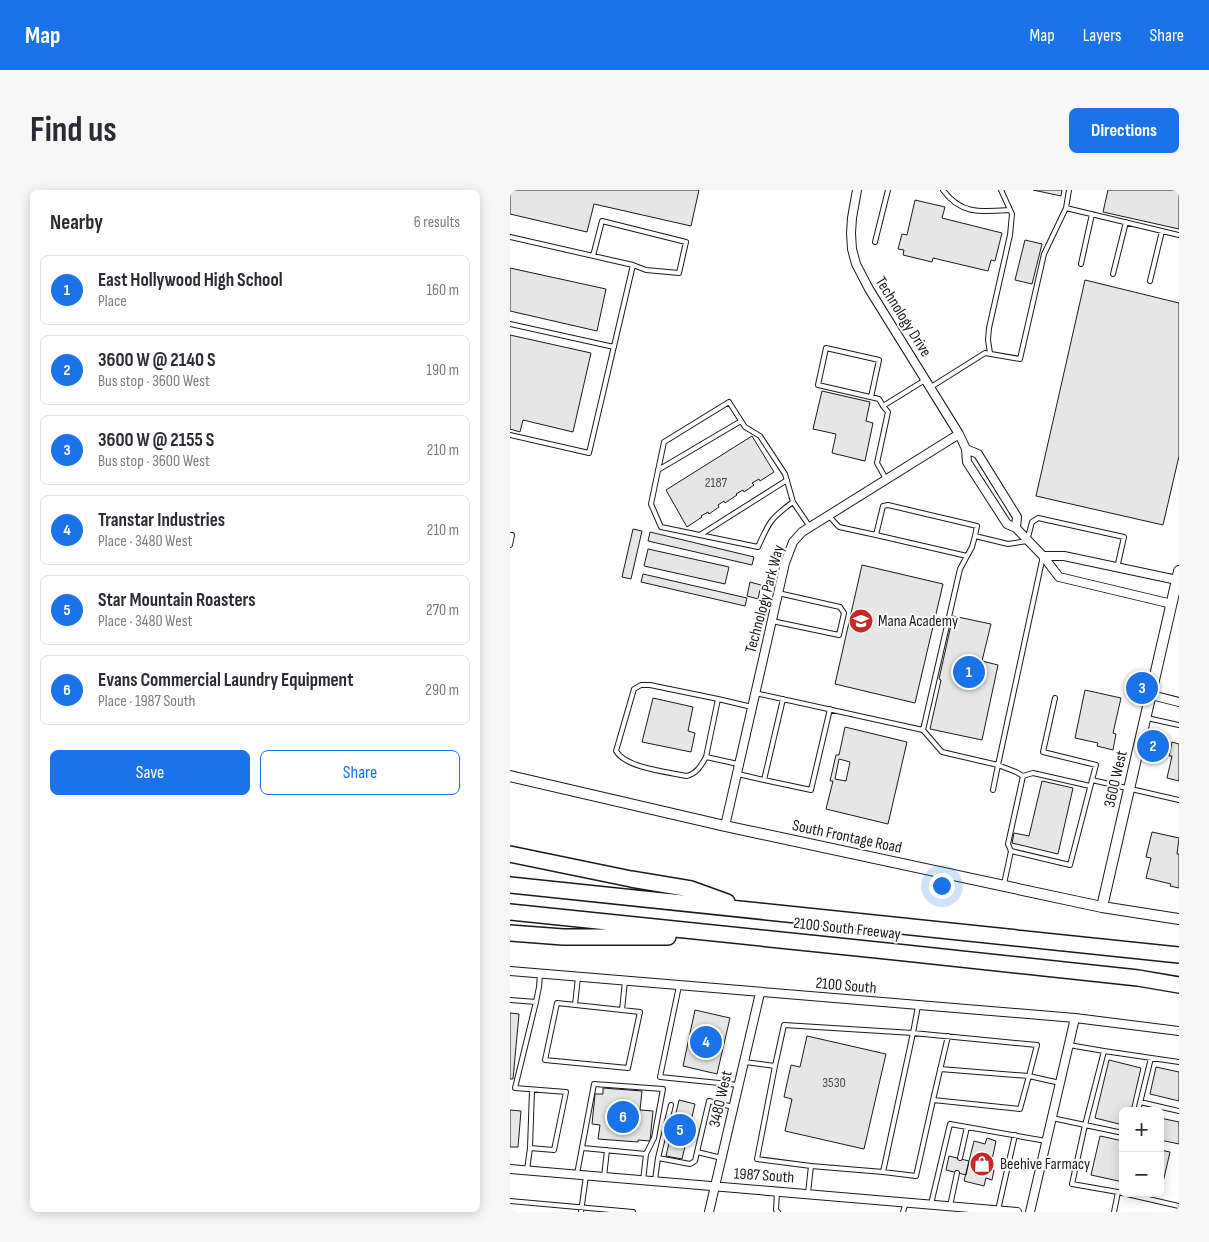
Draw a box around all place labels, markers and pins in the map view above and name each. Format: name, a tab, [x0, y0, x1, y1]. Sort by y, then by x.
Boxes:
school or university icon: Mana Academy	[848, 608, 874, 634]
place label: Mana Academy	[878, 612, 958, 631]
pin: 1	[953, 653, 985, 691]
pin: 3	[1126, 669, 1158, 707]
pin: 2	[1137, 727, 1169, 765]
pin: 4	[690, 1023, 722, 1061]
pin: 6	[607, 1098, 639, 1136]
pin: 5	[664, 1111, 696, 1149]
shop icon: Beehive Farmacy	[969, 1151, 995, 1177]
place label: Beehive Farmacy	[1000, 1155, 1090, 1174]

